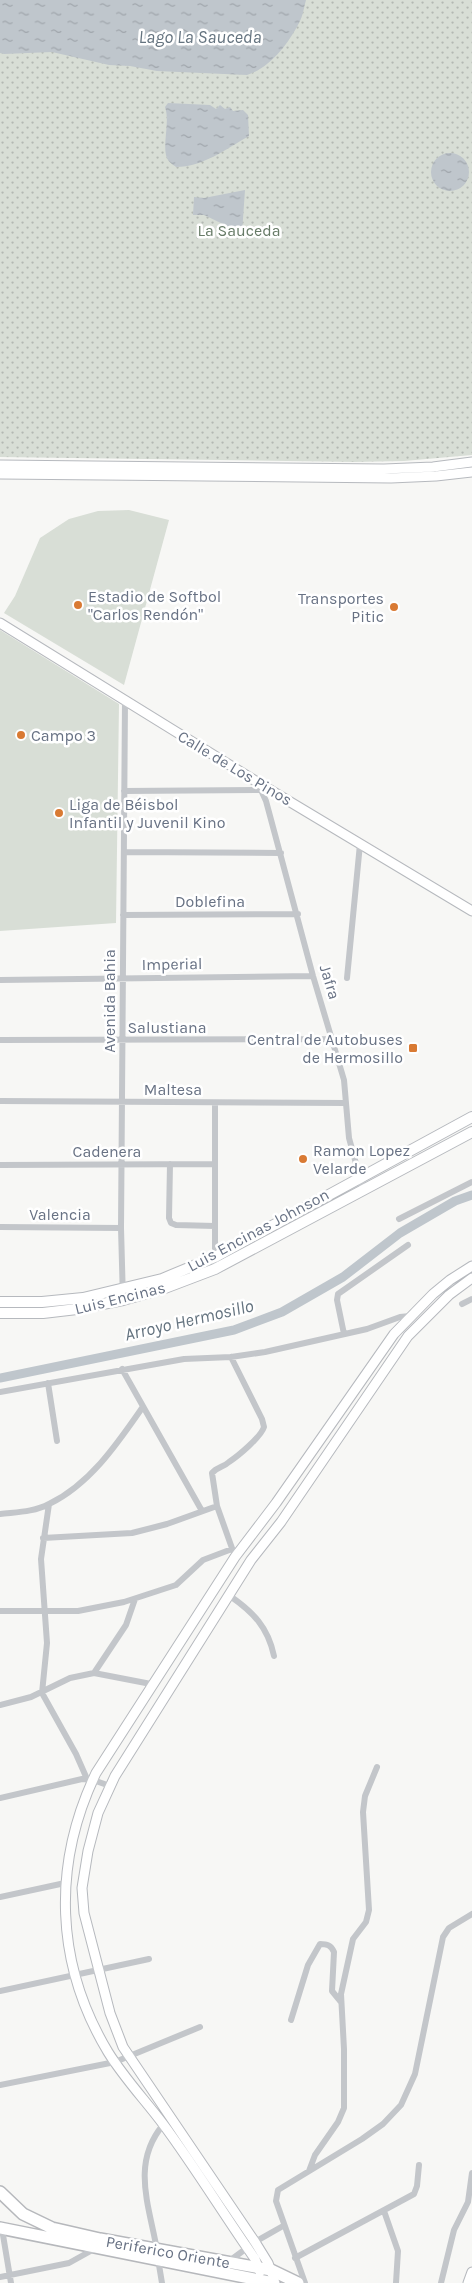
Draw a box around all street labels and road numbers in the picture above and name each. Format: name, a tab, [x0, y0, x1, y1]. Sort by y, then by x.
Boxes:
street label: Calle de Los Pinos	[174, 726, 296, 810]
street label: Doblefina	[175, 892, 245, 911]
street label: Avenida Bahia	[100, 949, 119, 1053]
street label: Imperial	[141, 954, 203, 974]
street label: Jafra	[316, 962, 344, 1002]
street label: Salustiana	[127, 1018, 207, 1037]
street label: Maltesa	[144, 1080, 202, 1099]
street label: Cadenera	[73, 1142, 141, 1161]
street label: Luis Encinas Johnson	[184, 1185, 332, 1275]
street label: Valencia	[29, 1205, 91, 1224]
street label: Luis Encinas	[73, 1278, 167, 1318]
street label: Periferico Oriente	[104, 2232, 232, 2272]

